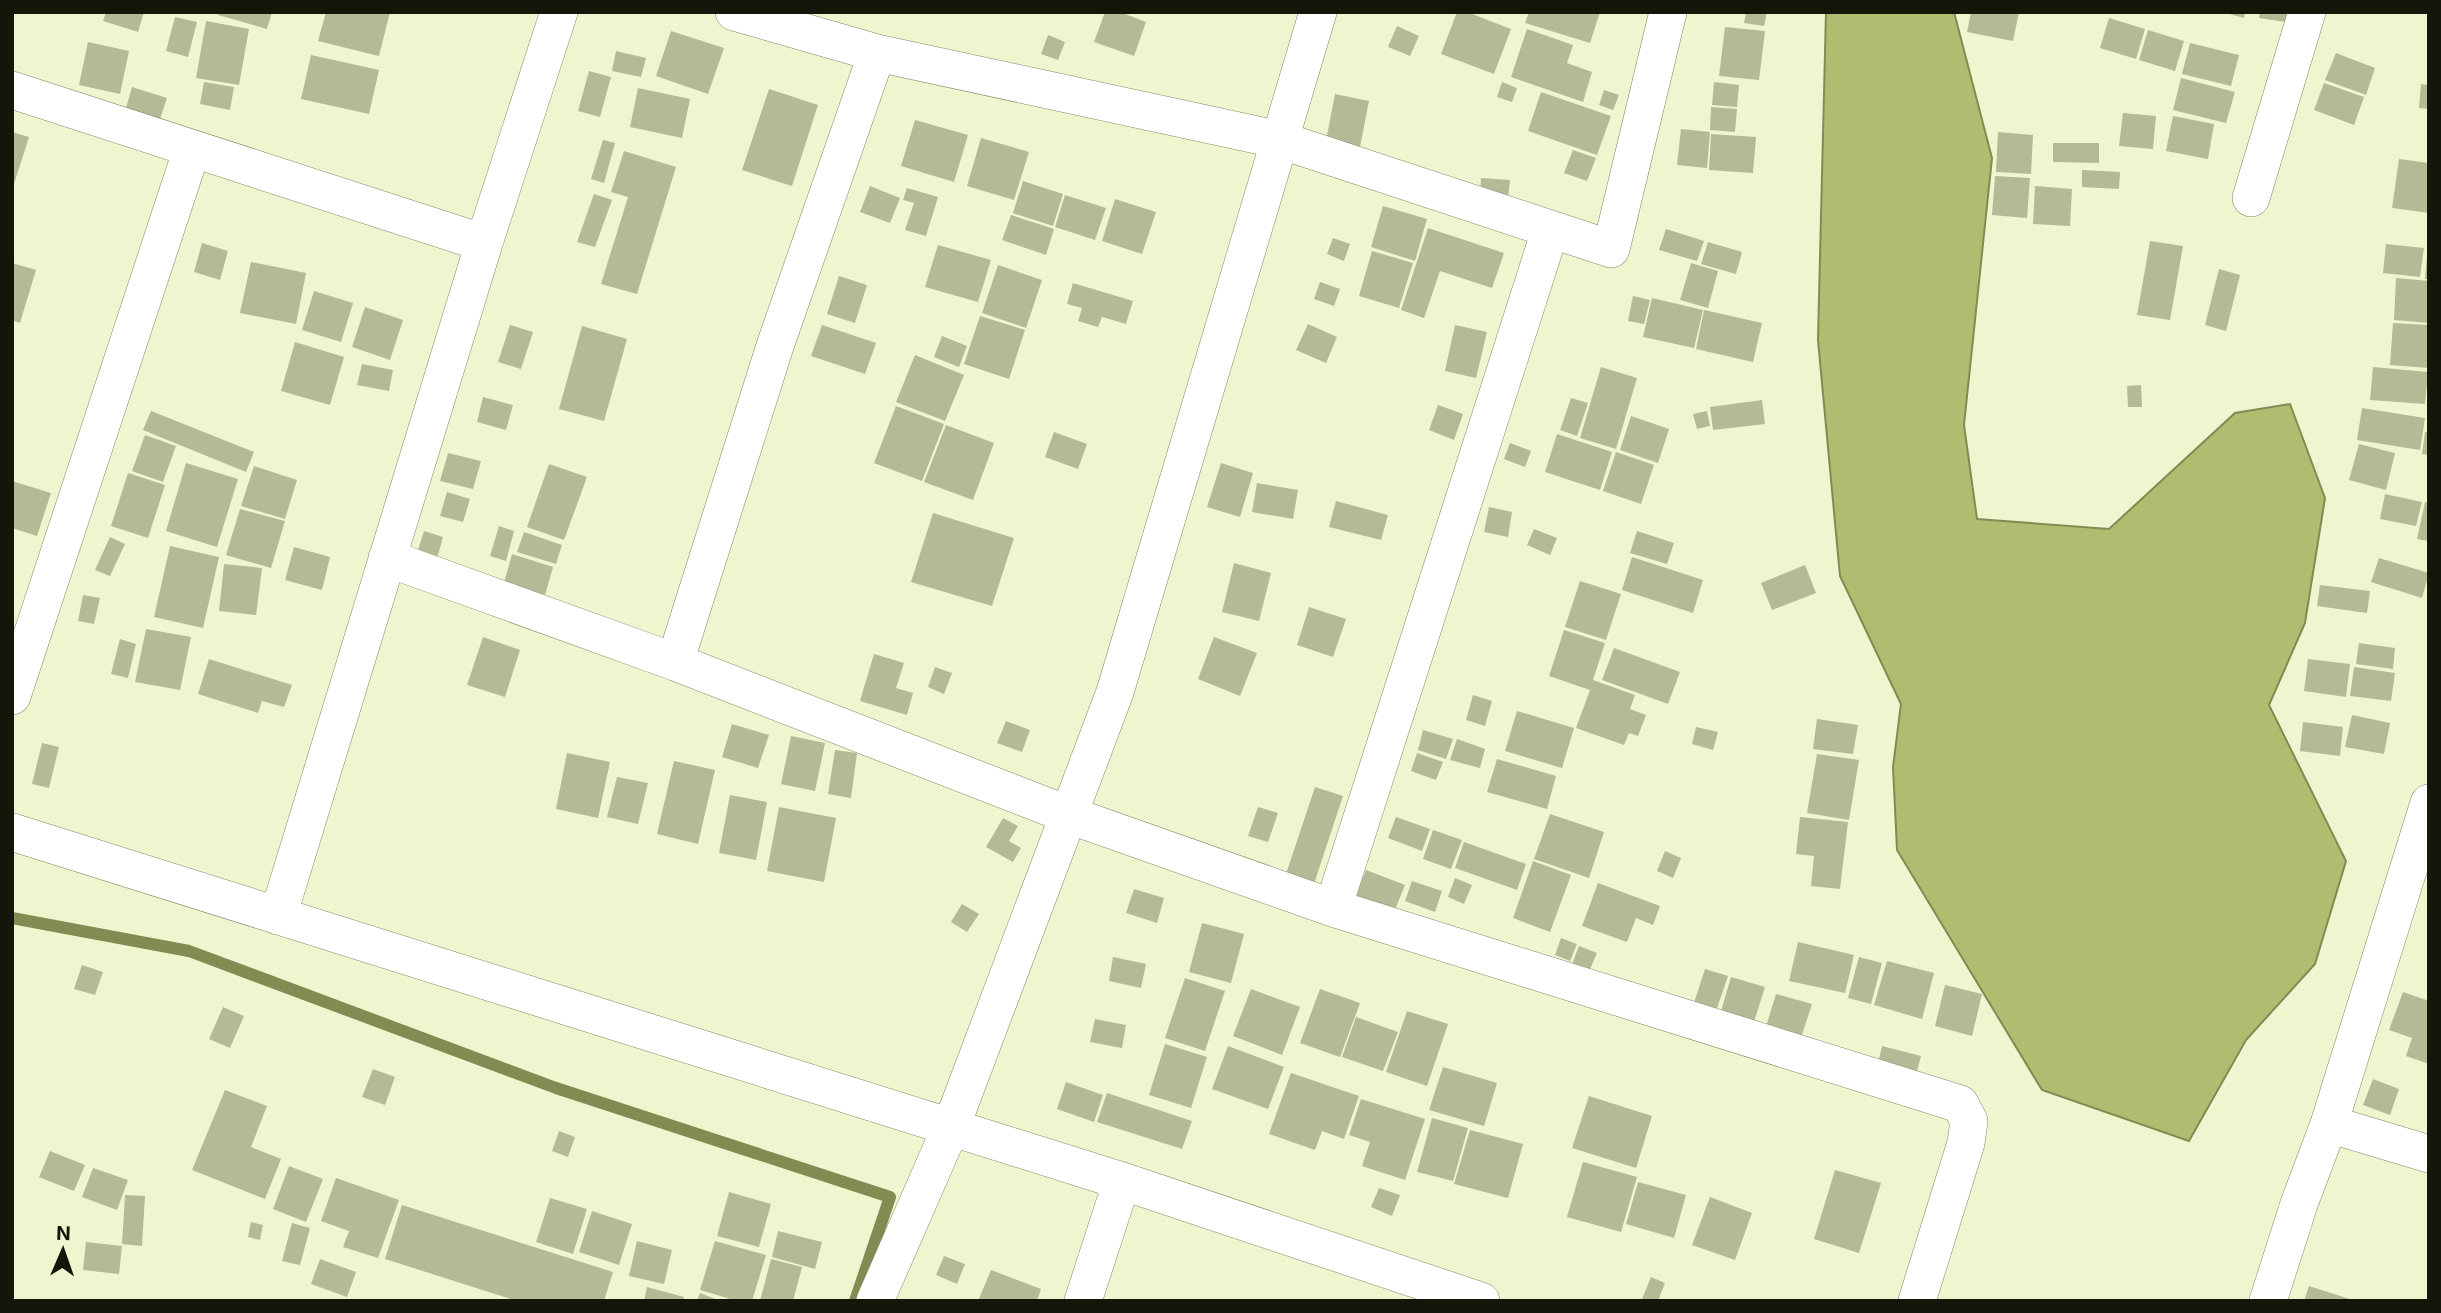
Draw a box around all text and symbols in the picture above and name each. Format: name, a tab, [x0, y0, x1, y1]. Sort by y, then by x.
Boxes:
north arrow	[28, 1215, 98, 1285]
text: N	[56, 1222, 71, 1245]

